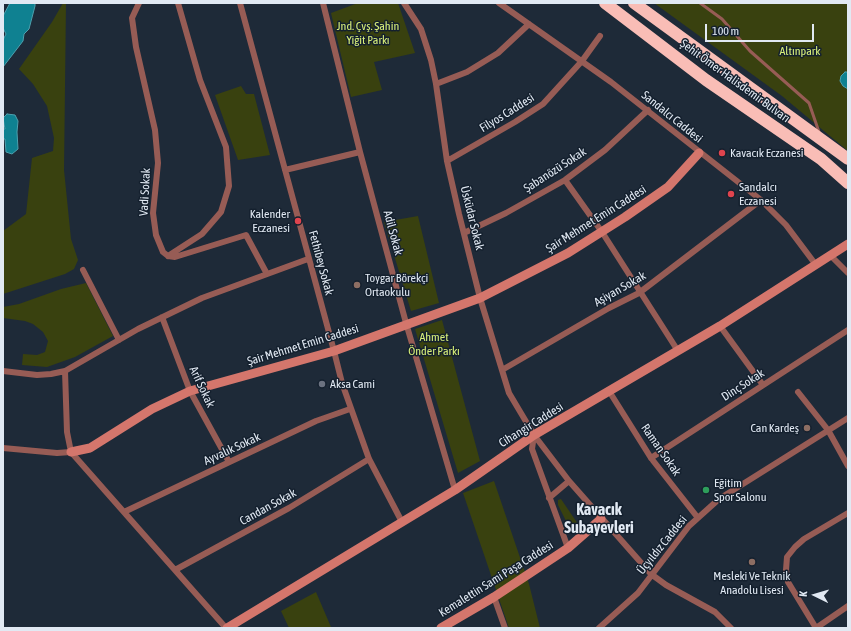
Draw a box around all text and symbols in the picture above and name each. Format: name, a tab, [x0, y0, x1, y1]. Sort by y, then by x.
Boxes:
scale bar	[707, 16, 816, 42]
park label: Jnd. Çvş. Şahin Yiğit Parkı	[337, 19, 399, 47]
text: 100 m	[712, 24, 739, 38]
street label: Şehit Ömer Halisdemir Bulvarı	[677, 36, 793, 126]
park label: Altınpark	[779, 44, 821, 58]
street label: Sandalcı Caddesi	[639, 88, 705, 146]
street label: Filyos Caddesi	[477, 91, 537, 135]
street label: Şabanözü Sokak	[521, 144, 589, 196]
place label: Kavacık Eczanesi	[730, 146, 803, 160]
marker: Kavacık Eczanesi	[717, 148, 727, 158]
street label: Vadi Sokak	[137, 168, 153, 216]
place label: Sandalcı Eczanesi	[739, 180, 777, 208]
street label: Şair Mehmet Emin Caddesi	[543, 182, 649, 256]
street label: Üsküdar Sokak	[457, 184, 487, 252]
marker: Sandalcı Eczanesi	[726, 189, 736, 199]
place label: Kalender Eczanesi	[250, 207, 290, 235]
street label: Adil Sokak	[380, 209, 406, 257]
marker: Kalender Eczanesi	[293, 216, 303, 226]
street label: Fethibey Sokak	[305, 229, 337, 297]
street label: Aşiyan Sokak	[591, 268, 649, 310]
place label: Toygar Börekçi Ortaokulu	[365, 271, 428, 299]
marker: Toygar Börekçi Ortaokulu	[352, 280, 362, 290]
street label: Şair Mehmet Emin Caddesi	[246, 321, 360, 369]
park label: Ahmet Önder Parkı	[408, 330, 460, 358]
street label: Arif Sokak	[186, 364, 218, 410]
street label: Dinç Sokak	[719, 366, 767, 404]
place label: Aksa Cami	[330, 377, 375, 391]
marker: Aksa Cami	[317, 379, 327, 389]
street label: Cihangir Caddesi	[496, 399, 566, 451]
street label: Raman Sokak	[638, 421, 684, 479]
place label: Can Kardeş	[750, 421, 799, 435]
marker: Can Kardeş	[802, 423, 812, 433]
street label: Ayvalık Sokak	[201, 430, 263, 468]
place label: Eğitim Spor Salonu	[714, 476, 766, 504]
marker: Eğitim Spor Salonu	[701, 485, 711, 495]
street label: Candan Sokak	[237, 486, 299, 528]
district label: Kavacık Subayevleri	[564, 500, 634, 538]
street label: Üçyıldız Caddesi	[634, 513, 690, 577]
street label: Kemalettin Sami Paşa Caddesi	[436, 538, 556, 620]
marker: Mesleki Ve Teknik Anadolu Lisesi	[747, 557, 757, 567]
place label: Mesleki Ve Teknik Anadolu Lisesi	[713, 569, 791, 597]
north arrow	[795, 575, 835, 615]
text: K	[797, 591, 809, 597]

